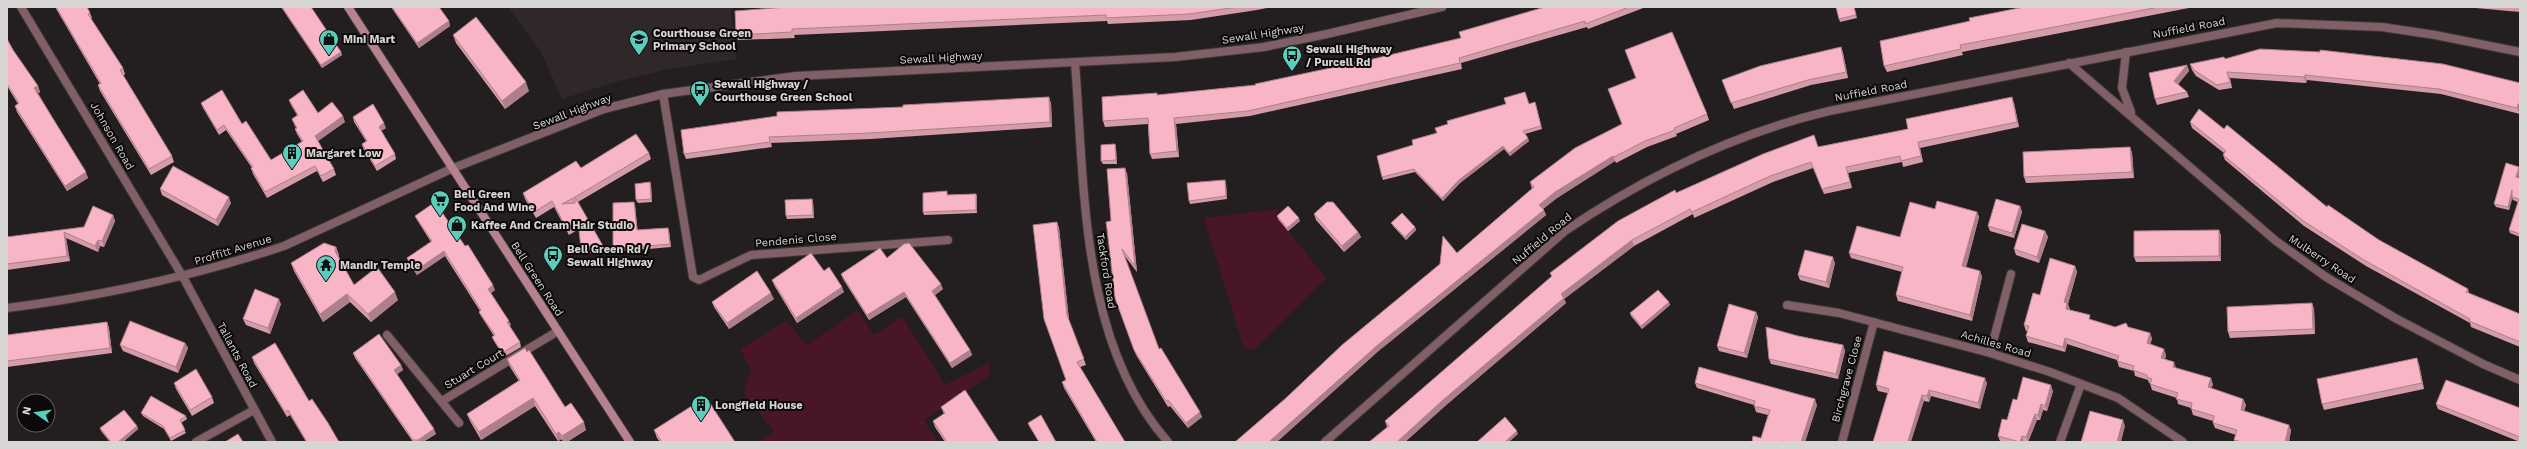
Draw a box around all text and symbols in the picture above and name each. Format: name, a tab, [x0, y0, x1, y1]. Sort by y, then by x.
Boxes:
street label: Nuffield Road	[2152, 15, 2226, 41]
street label: Sewall Highway	[1221, 21, 1305, 47]
place label: Courthouse Green Primary School	[653, 27, 751, 53]
shop icon: Mini Mart	[318, 28, 340, 56]
school or university icon: Courthouse Green Primary School	[628, 28, 650, 56]
place label: Mini Mart	[343, 33, 395, 46]
place label: Sewall Highway / Purcell Rd	[1306, 43, 1393, 69]
bus stop icon: Sewall Highway / Purcell Rd	[1281, 44, 1303, 72]
street label: Sewall Highway	[899, 49, 983, 67]
place label: Sewall Highway / Courthouse Green School	[714, 78, 853, 104]
street label: Nuffield Road	[1834, 78, 1908, 104]
bus stop icon: Sewall Highway / Courthouse Green School	[689, 79, 711, 107]
street label: Sewall Highway	[531, 91, 613, 133]
street label: Johnson Road	[87, 100, 137, 172]
building icon: Margaret Low	[281, 142, 303, 170]
place label: Margaret Low	[306, 147, 381, 160]
place label: Bell Green Food And Wine	[454, 188, 535, 214]
supermarket icon: Bell Green Food And Wine	[429, 189, 451, 217]
street label: Nuffield Road	[1510, 210, 1574, 268]
shop icon: Kaffee And Cream Hair Studio	[446, 214, 468, 242]
place label: Kaffee And Cream Hair Studio	[471, 219, 633, 232]
street label: Pendenis Close	[755, 230, 837, 250]
street label: Proffitt Avenue	[193, 232, 273, 268]
street label: Tackford Road	[1094, 232, 1118, 310]
street label: Mulberry Road	[2286, 232, 2358, 286]
street label: Bell Green Road	[508, 239, 566, 319]
place label: Bell Green Rd / Sewall Highway	[567, 243, 654, 269]
bus stop icon: Bell Green Rd / Sewall Highway	[542, 244, 564, 272]
temple icon: Mandir Temple	[315, 254, 337, 282]
place label: Mandir Temple	[340, 259, 421, 272]
street label: Tallants Road	[214, 320, 260, 390]
street label: Achilles Road	[1959, 328, 2033, 360]
street label: Birchgrave Close	[1829, 334, 1865, 424]
street label: Stuart Court	[442, 346, 506, 392]
north arrow	[16, 393, 56, 433]
building icon: Longfield House	[690, 394, 712, 422]
place label: Longfield House	[715, 399, 803, 412]
text: N	[19, 405, 34, 416]

